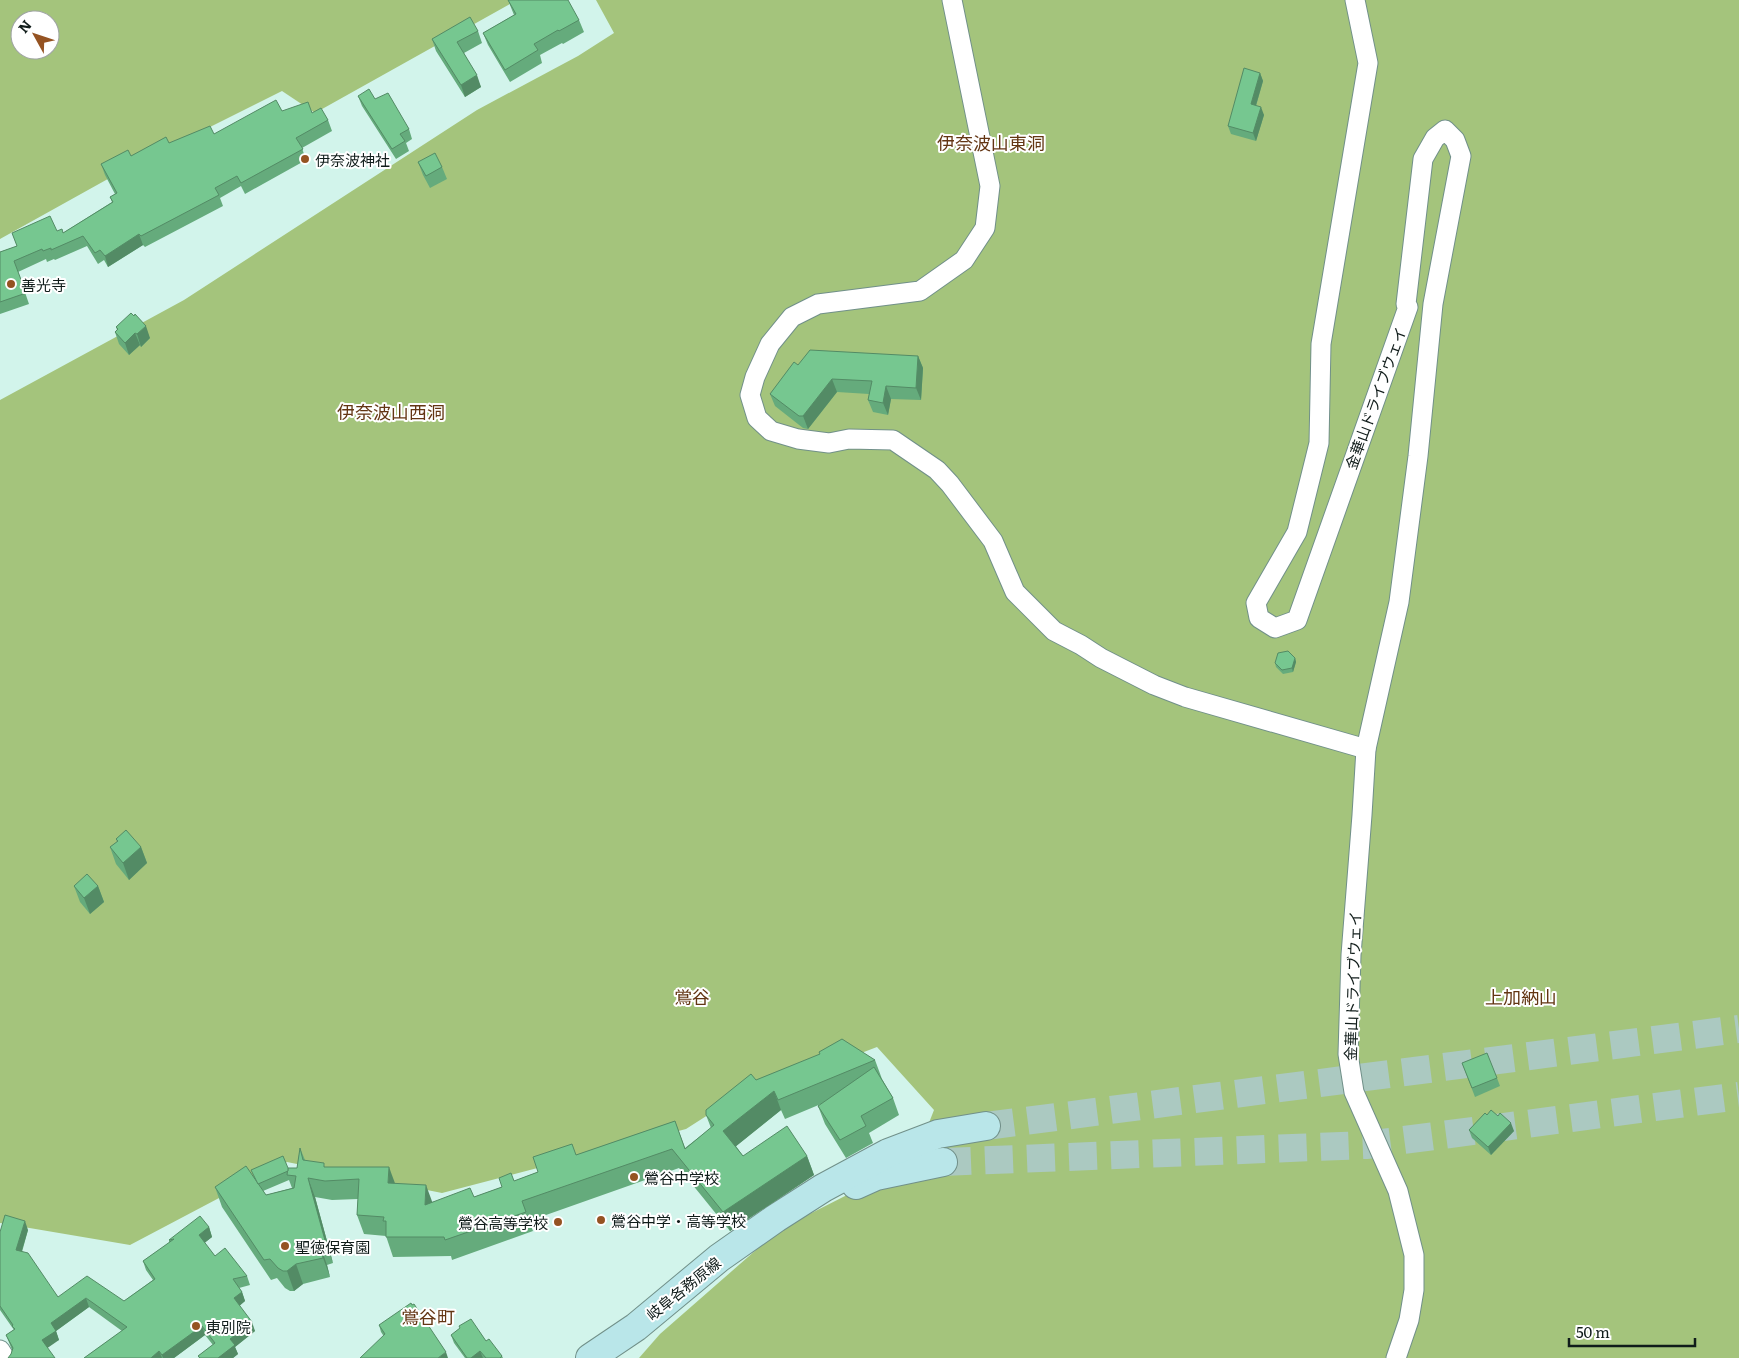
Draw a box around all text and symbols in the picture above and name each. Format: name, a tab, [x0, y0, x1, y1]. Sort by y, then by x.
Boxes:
north arrow	[10, 10, 60, 60]
text: N	[13, 15, 36, 37]
district label: 伊奈波山東洞	[937, 129, 1045, 156]
place label: 伊奈波神社	[315, 148, 390, 171]
marker: 伊奈波神社	[299, 153, 311, 165]
place label: 善光寺	[21, 273, 66, 296]
marker: 善光寺	[5, 278, 17, 290]
street label: 金華山ドライブウェイ	[1339, 324, 1411, 472]
district label: 伊奈波山西洞	[337, 398, 445, 425]
street label: 金華山ドライブウェイ	[1338, 911, 1366, 1061]
district label: 鴬谷	[674, 983, 710, 1010]
district label: 上加納山	[1485, 983, 1557, 1010]
place label: 鶯谷中学校	[644, 1166, 719, 1189]
marker: 鶯谷中学校	[628, 1171, 640, 1183]
place label: 鶯谷中学・高等学校	[611, 1209, 746, 1232]
place label: 鶯谷高等学校	[458, 1211, 548, 1234]
marker: 鶯谷中学・高等学校	[595, 1214, 607, 1226]
marker: 鶯谷高等学校	[552, 1216, 564, 1228]
place label: 聖徳保育園	[295, 1235, 370, 1258]
marker: 聖徳保育園	[279, 1240, 291, 1252]
street label: 岐阜各務原線	[641, 1251, 725, 1325]
district label: 鴬谷町	[401, 1303, 455, 1330]
place label: 東別院	[206, 1315, 251, 1338]
scale bar	[1569, 1316, 1695, 1348]
marker: 東別院	[190, 1320, 202, 1332]
text: 50 m	[1576, 1320, 1610, 1343]

